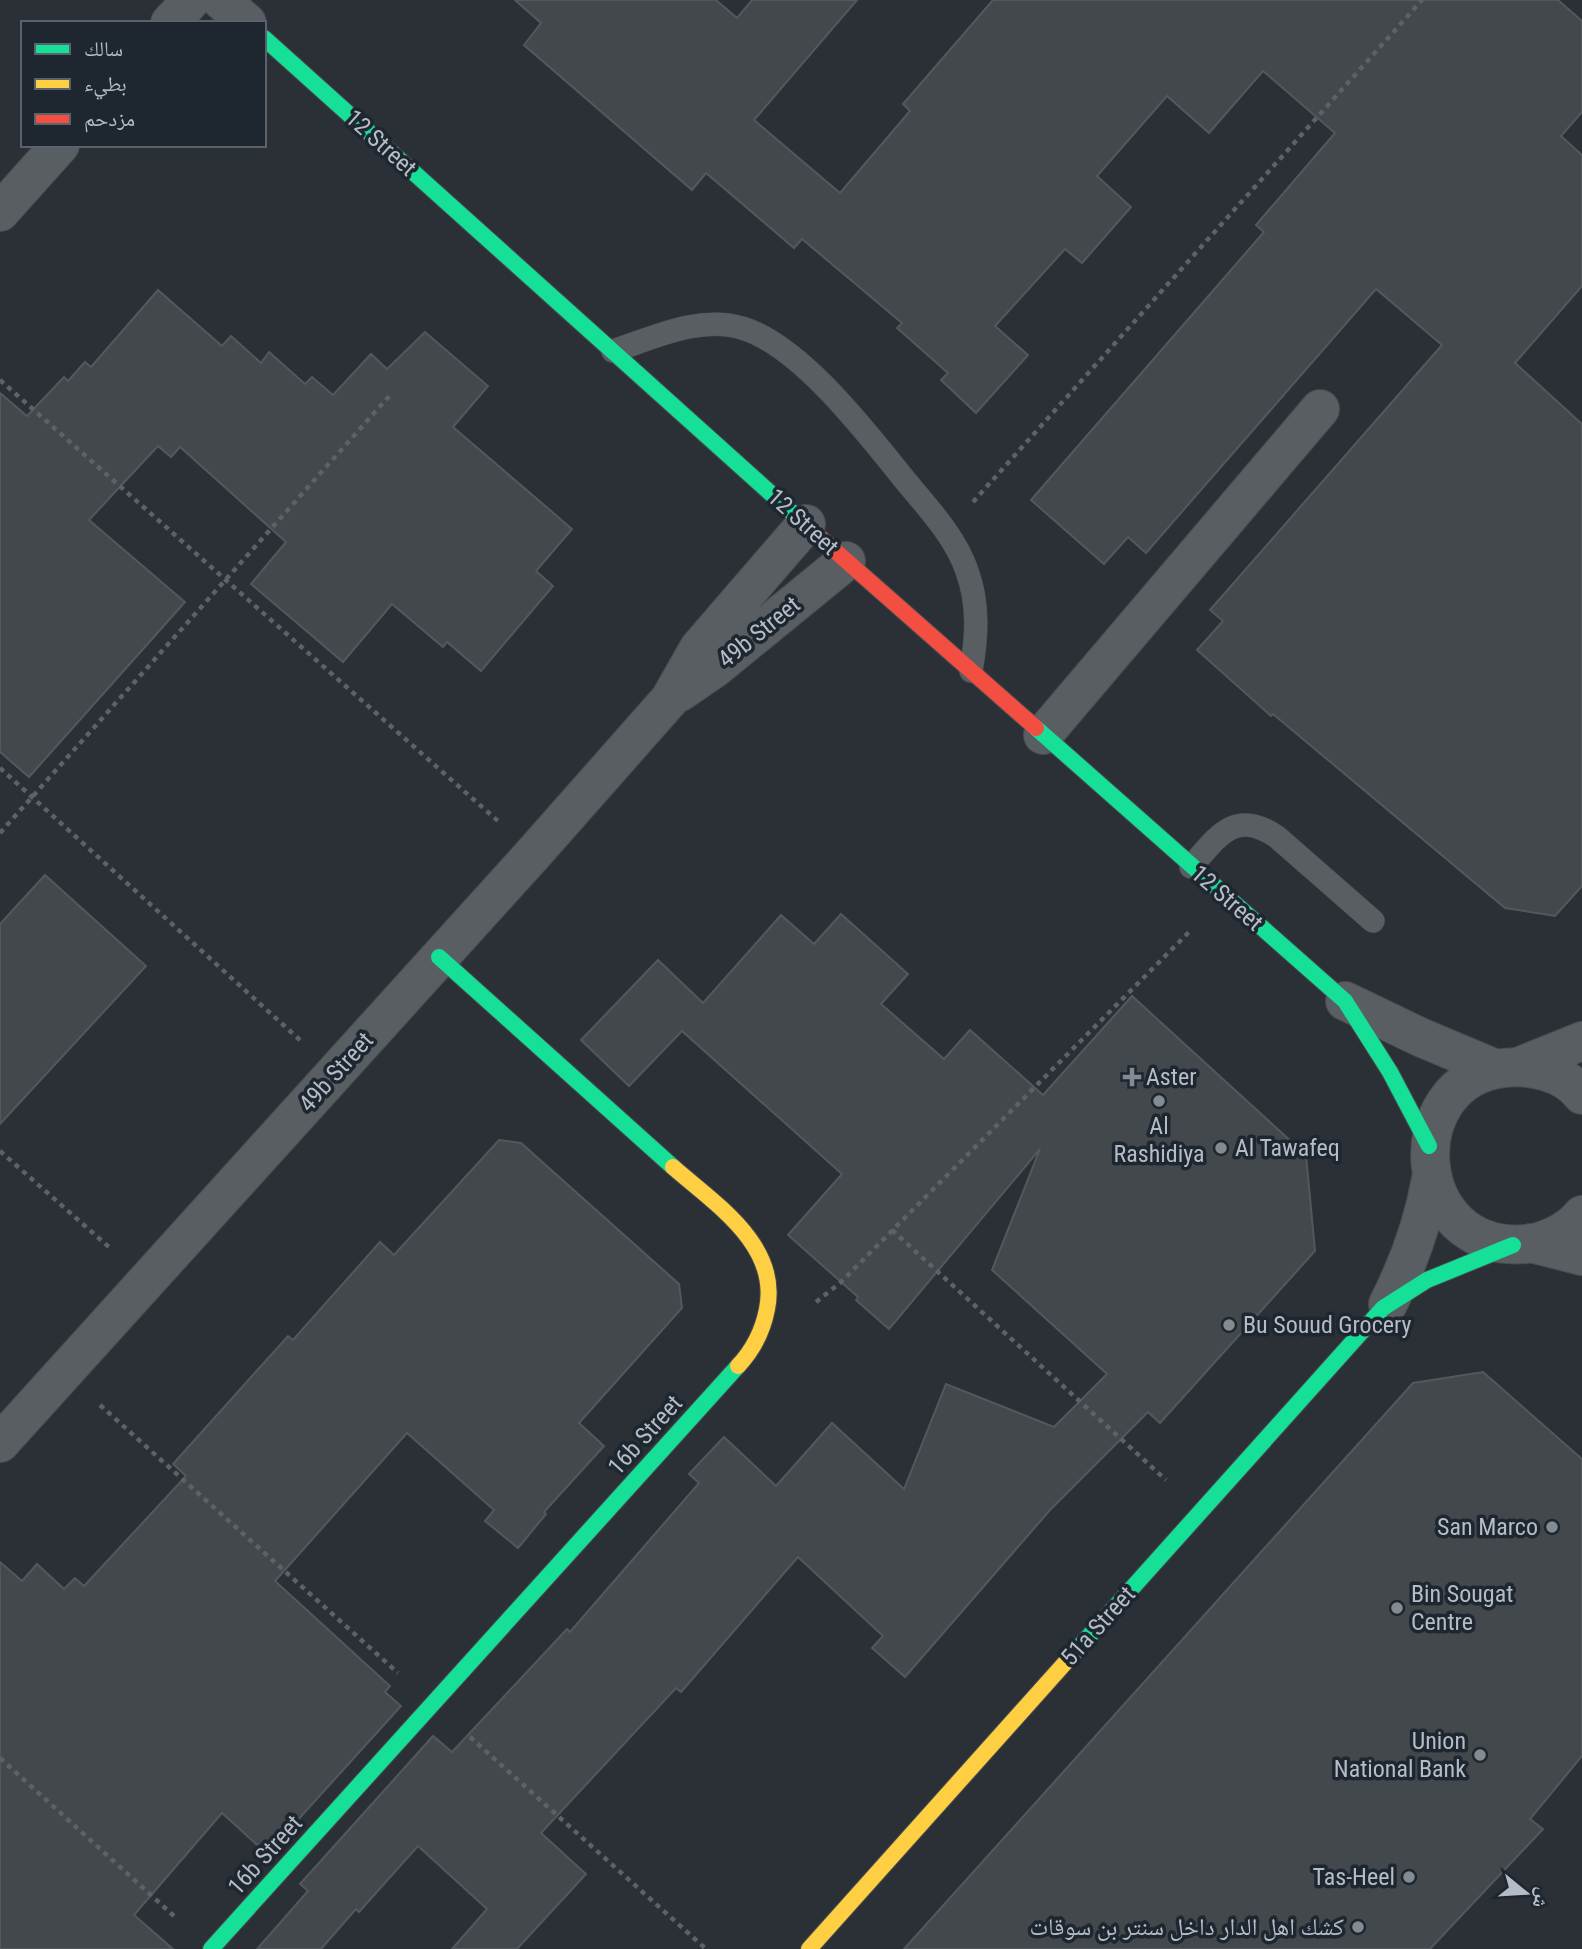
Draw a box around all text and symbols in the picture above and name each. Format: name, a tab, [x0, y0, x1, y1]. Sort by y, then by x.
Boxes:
legend	[21, 21, 266, 147]
text: سالك	[84, 37, 123, 61]
text: بطيء	[84, 72, 127, 100]
street label: 12 Street	[340, 104, 422, 182]
text: مزدحم	[84, 107, 135, 133]
street label: 12 Street	[762, 483, 844, 561]
street label: 49b Street	[712, 591, 806, 673]
street label: 12 Street	[1186, 859, 1268, 937]
street label: 49b Street	[293, 1026, 379, 1118]
place label: Aster	[1146, 1063, 1196, 1091]
marker: Aster	[1124, 1069, 1140, 1085]
marker: Al Rashidiya	[1151, 1093, 1167, 1109]
place label: Al Rashidiya	[1113, 1112, 1205, 1168]
place label: Al Tawafeq	[1235, 1134, 1340, 1162]
marker: Al Tawafeq	[1213, 1140, 1229, 1156]
place label: Bu Souud Grocery	[1243, 1311, 1411, 1339]
marker: Bu Souud Grocery	[1221, 1317, 1237, 1333]
street label: 16b Street	[602, 1389, 688, 1481]
place label: San Marco	[1437, 1513, 1538, 1541]
marker: San Marco	[1544, 1519, 1560, 1535]
place label: Bin Sougat Centre	[1411, 1580, 1513, 1636]
street label: 51a Street	[1055, 1581, 1141, 1671]
marker: Bin Sougat Centre	[1389, 1600, 1405, 1616]
place label: Union National Bank	[1334, 1727, 1466, 1783]
marker: Union National Bank	[1472, 1747, 1488, 1763]
street label: 16b Street	[222, 1809, 308, 1901]
north arrow	[1491, 1858, 1561, 1928]
place label: Tas-Heel	[1313, 1863, 1395, 1891]
marker: Tas-Heel	[1401, 1869, 1417, 1885]
text: ش	[1528, 1885, 1556, 1911]
place label: كشك اهل الدار داخل سنتر بن سوقات	[1030, 1913, 1344, 1941]
marker: كشك اهل الدار داخل سنتر بن سوقات	[1350, 1919, 1366, 1935]

